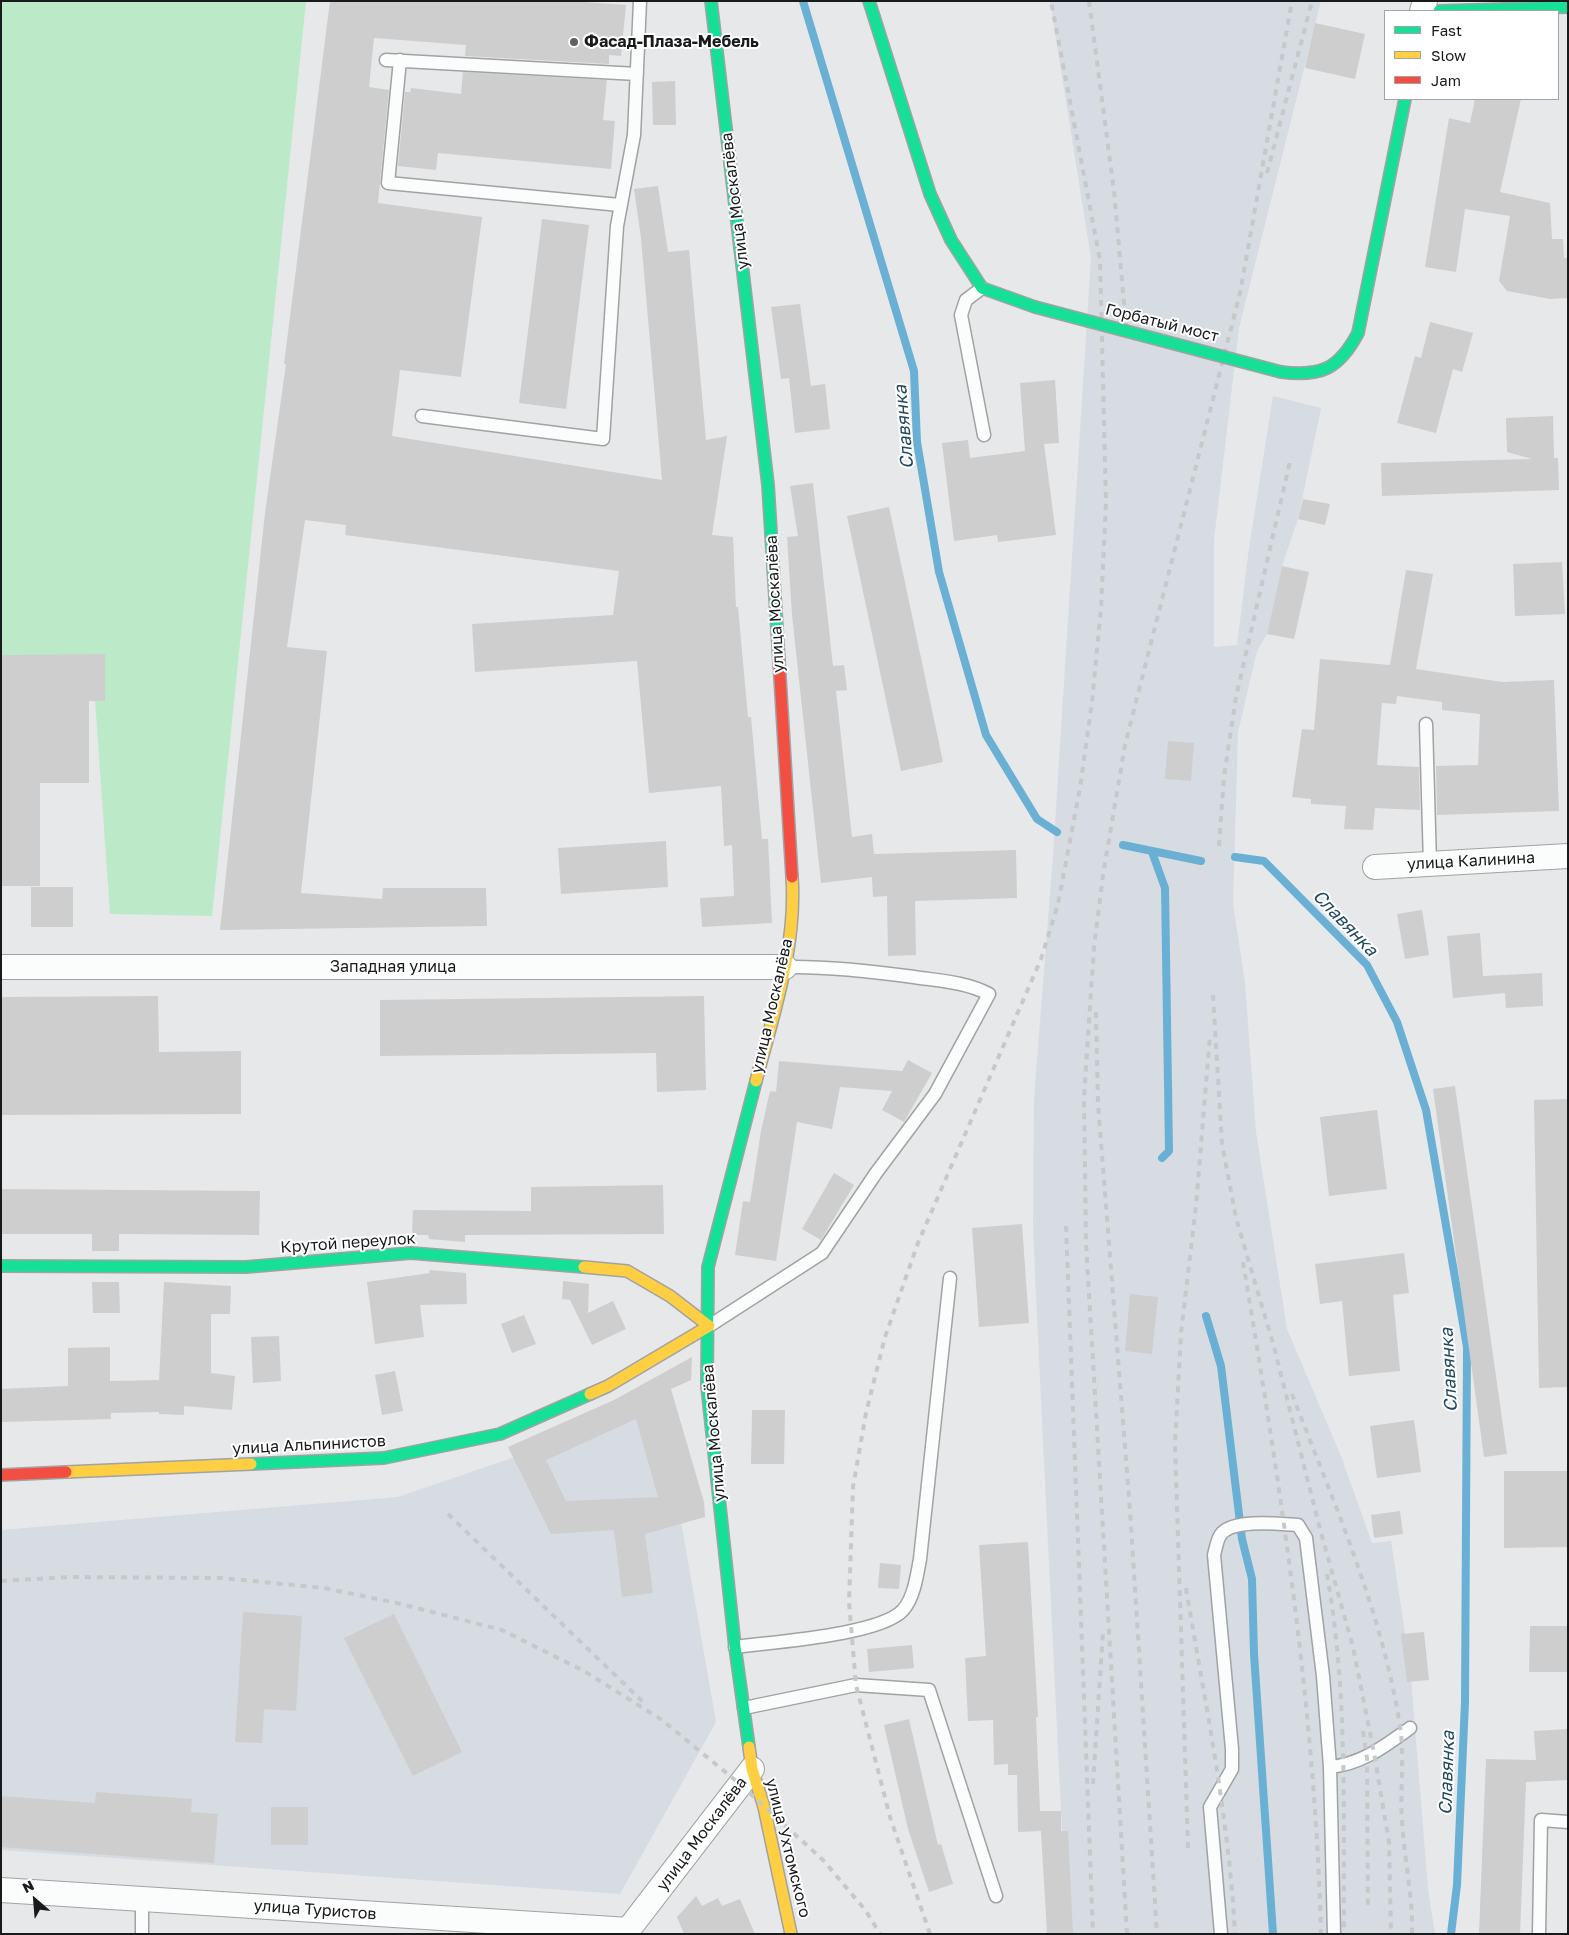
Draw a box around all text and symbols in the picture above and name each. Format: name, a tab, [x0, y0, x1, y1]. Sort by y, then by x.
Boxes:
legend	[1384, 10, 1559, 100]
text: Fast	[1431, 21, 1462, 39]
place label: Фасад-Плаза-Мебель	[584, 32, 759, 52]
marker: Фасад-Плаза-Мебель	[568, 36, 580, 48]
text: Slow	[1431, 46, 1466, 64]
text: Jam	[1431, 71, 1461, 89]
street label: улица Москалёва	[717, 131, 753, 271]
street label: Горбатый мост	[1103, 300, 1221, 346]
water label: Славянка	[890, 384, 918, 470]
street label: улица Москалёва	[762, 535, 788, 673]
street label: улица Калинина	[1406, 848, 1536, 874]
water label: Славянка	[1308, 885, 1382, 961]
street label: улица Москалёва	[747, 937, 797, 1075]
street label: Западная улица	[330, 957, 456, 977]
street label: Крутой переулок	[280, 1229, 416, 1257]
water label: Славянка	[1436, 1327, 1462, 1413]
street label: улица Москалёва	[698, 1364, 730, 1502]
street label: улица Альпинистов	[232, 1431, 386, 1459]
water label: Славянка	[1435, 1731, 1459, 1815]
street label: улица Москалёва	[653, 1773, 751, 1895]
street label: улица Ухтомского	[761, 1776, 815, 1920]
north arrow	[10, 1875, 60, 1925]
text: N	[19, 1876, 37, 1896]
street label: улица Туристов	[253, 1896, 377, 1924]

